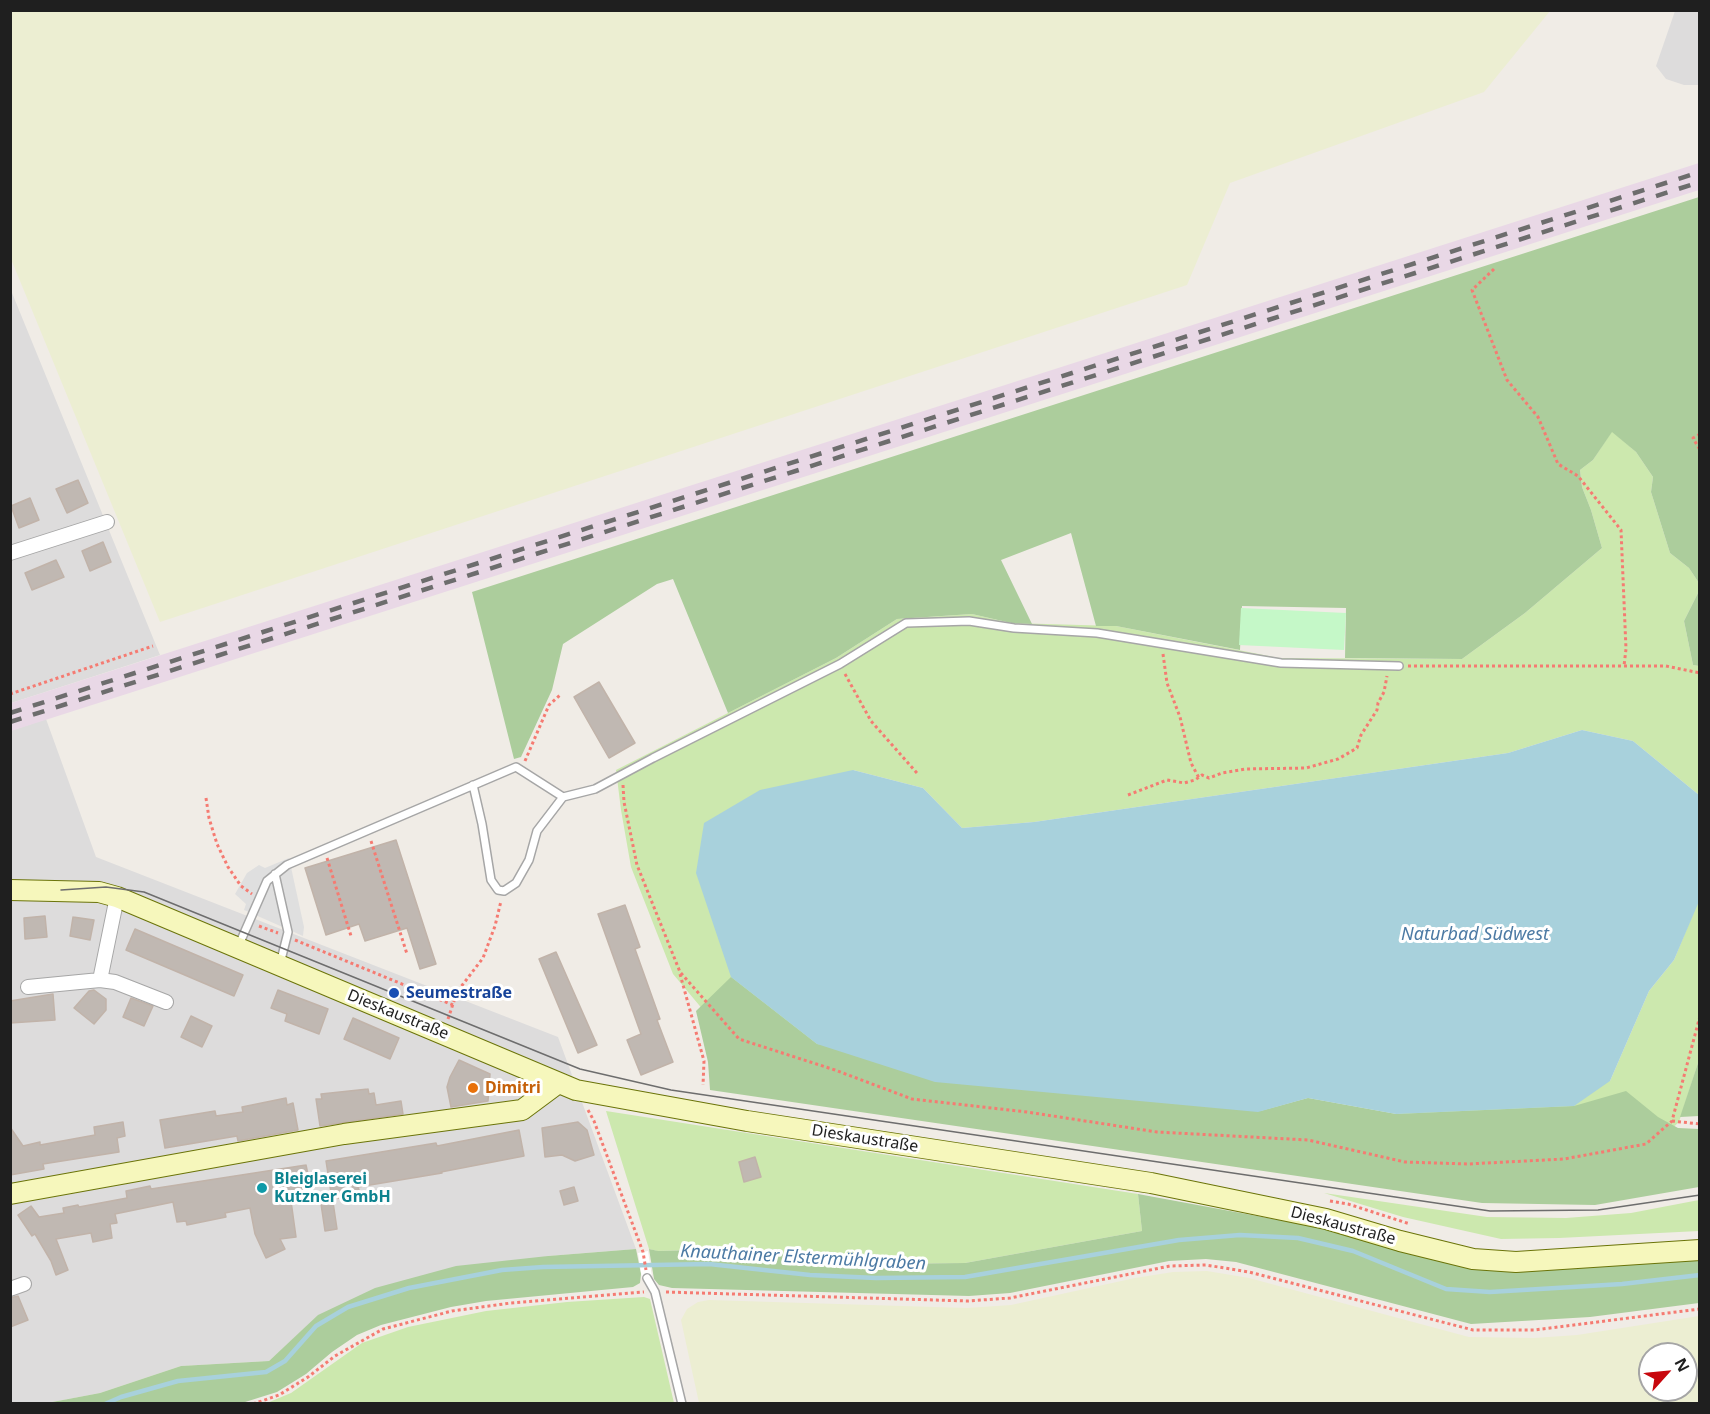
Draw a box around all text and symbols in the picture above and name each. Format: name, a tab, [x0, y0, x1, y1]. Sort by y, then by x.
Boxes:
water label: Naturbad Südwest	[1401, 924, 1549, 946]
place label: Seumestraße	[406, 983, 512, 1003]
street label: Dieskaustraße	[344, 986, 452, 1044]
marker: Seumestraße	[387, 986, 401, 1000]
place label: Dimitri	[485, 1078, 541, 1098]
marker: Dimitri	[466, 1081, 480, 1095]
street label: Dieskaustraße	[810, 1121, 920, 1157]
place label: Bleiglaserei Kutzner GmbH	[274, 1169, 391, 1207]
marker: Bleiglaserei Kutzner GmbH	[255, 1181, 269, 1195]
street label: Dieskaustraße	[1288, 1203, 1398, 1249]
water label: Knauthainer Elstermühlgraben	[680, 1241, 926, 1275]
north arrow	[1638, 1342, 1698, 1402]
text: N	[1669, 1354, 1695, 1376]

